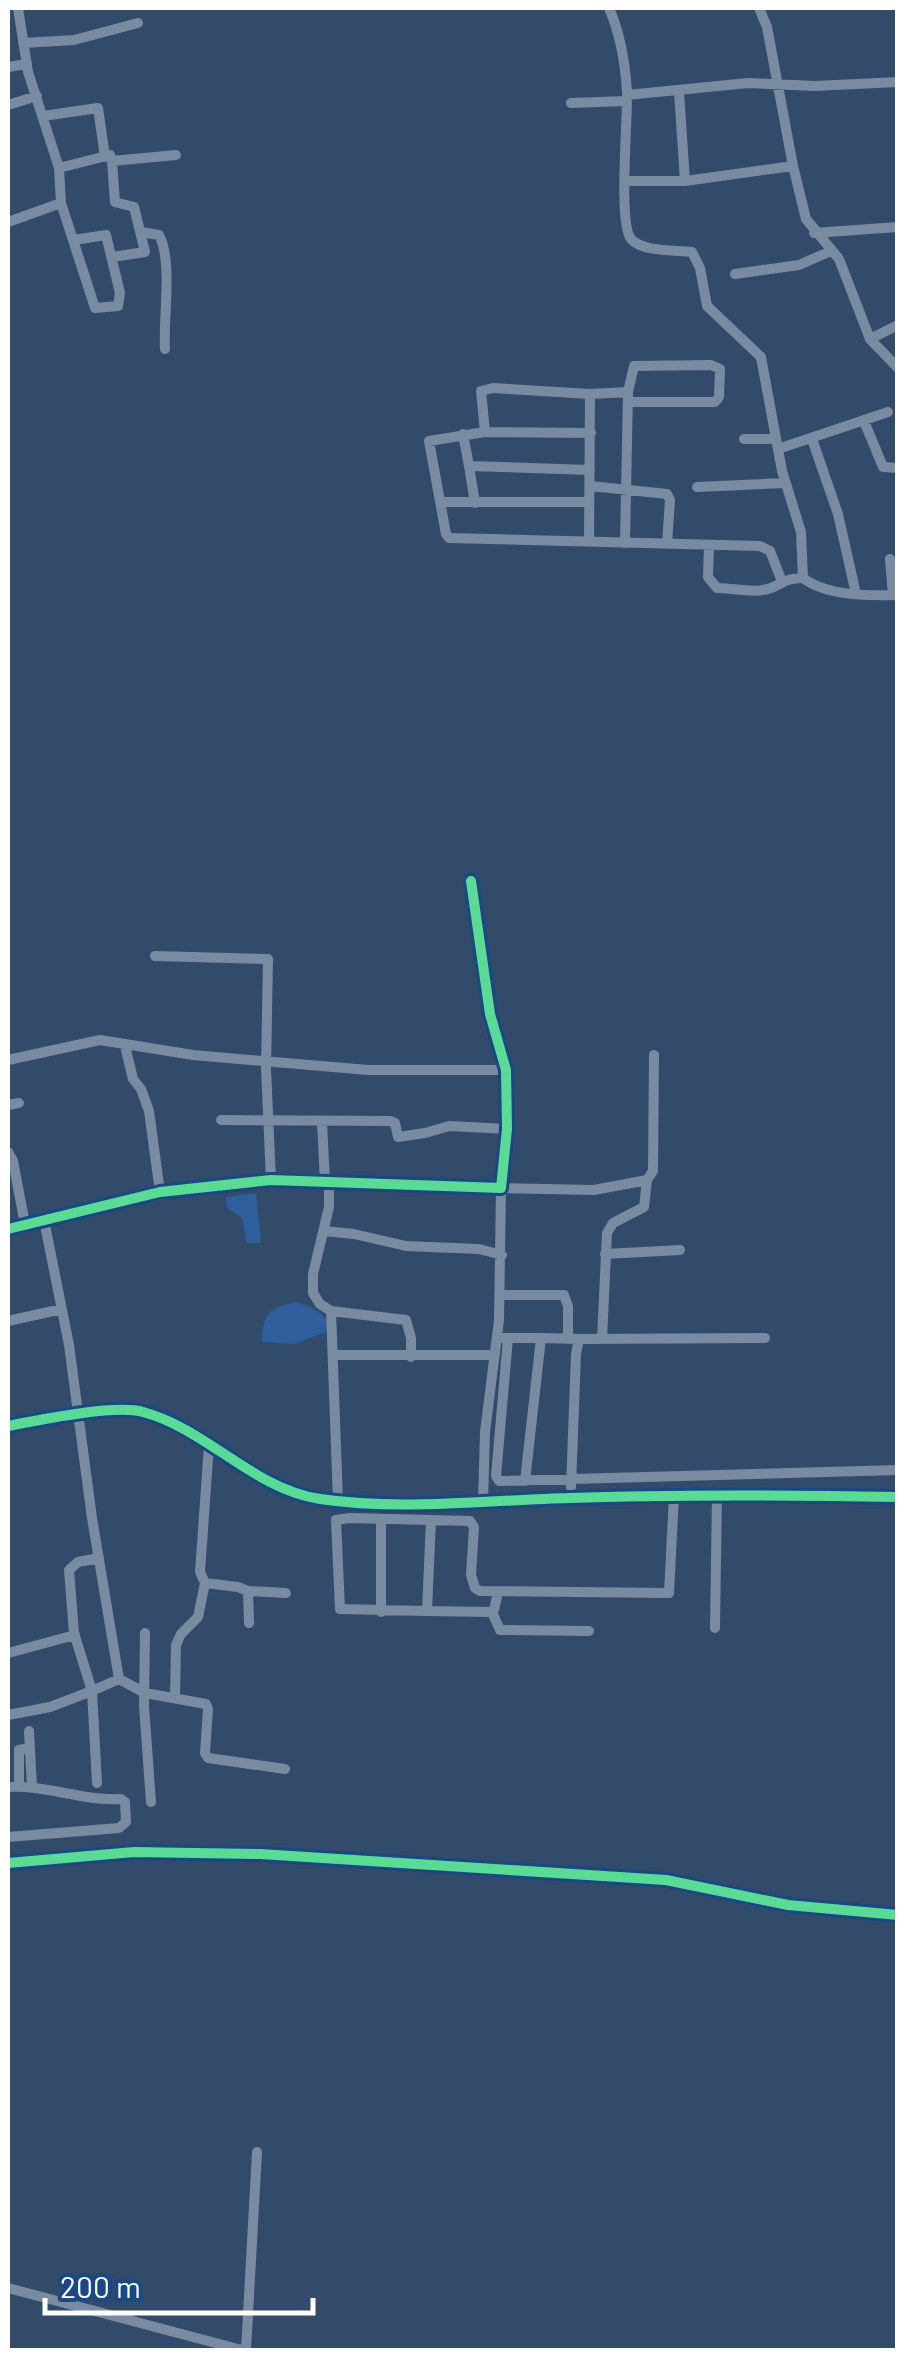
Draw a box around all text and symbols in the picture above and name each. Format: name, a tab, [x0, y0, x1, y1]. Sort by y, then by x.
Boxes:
scale bar	[45, 2253, 312, 2315]
text: 200 m	[60, 2268, 141, 2304]

